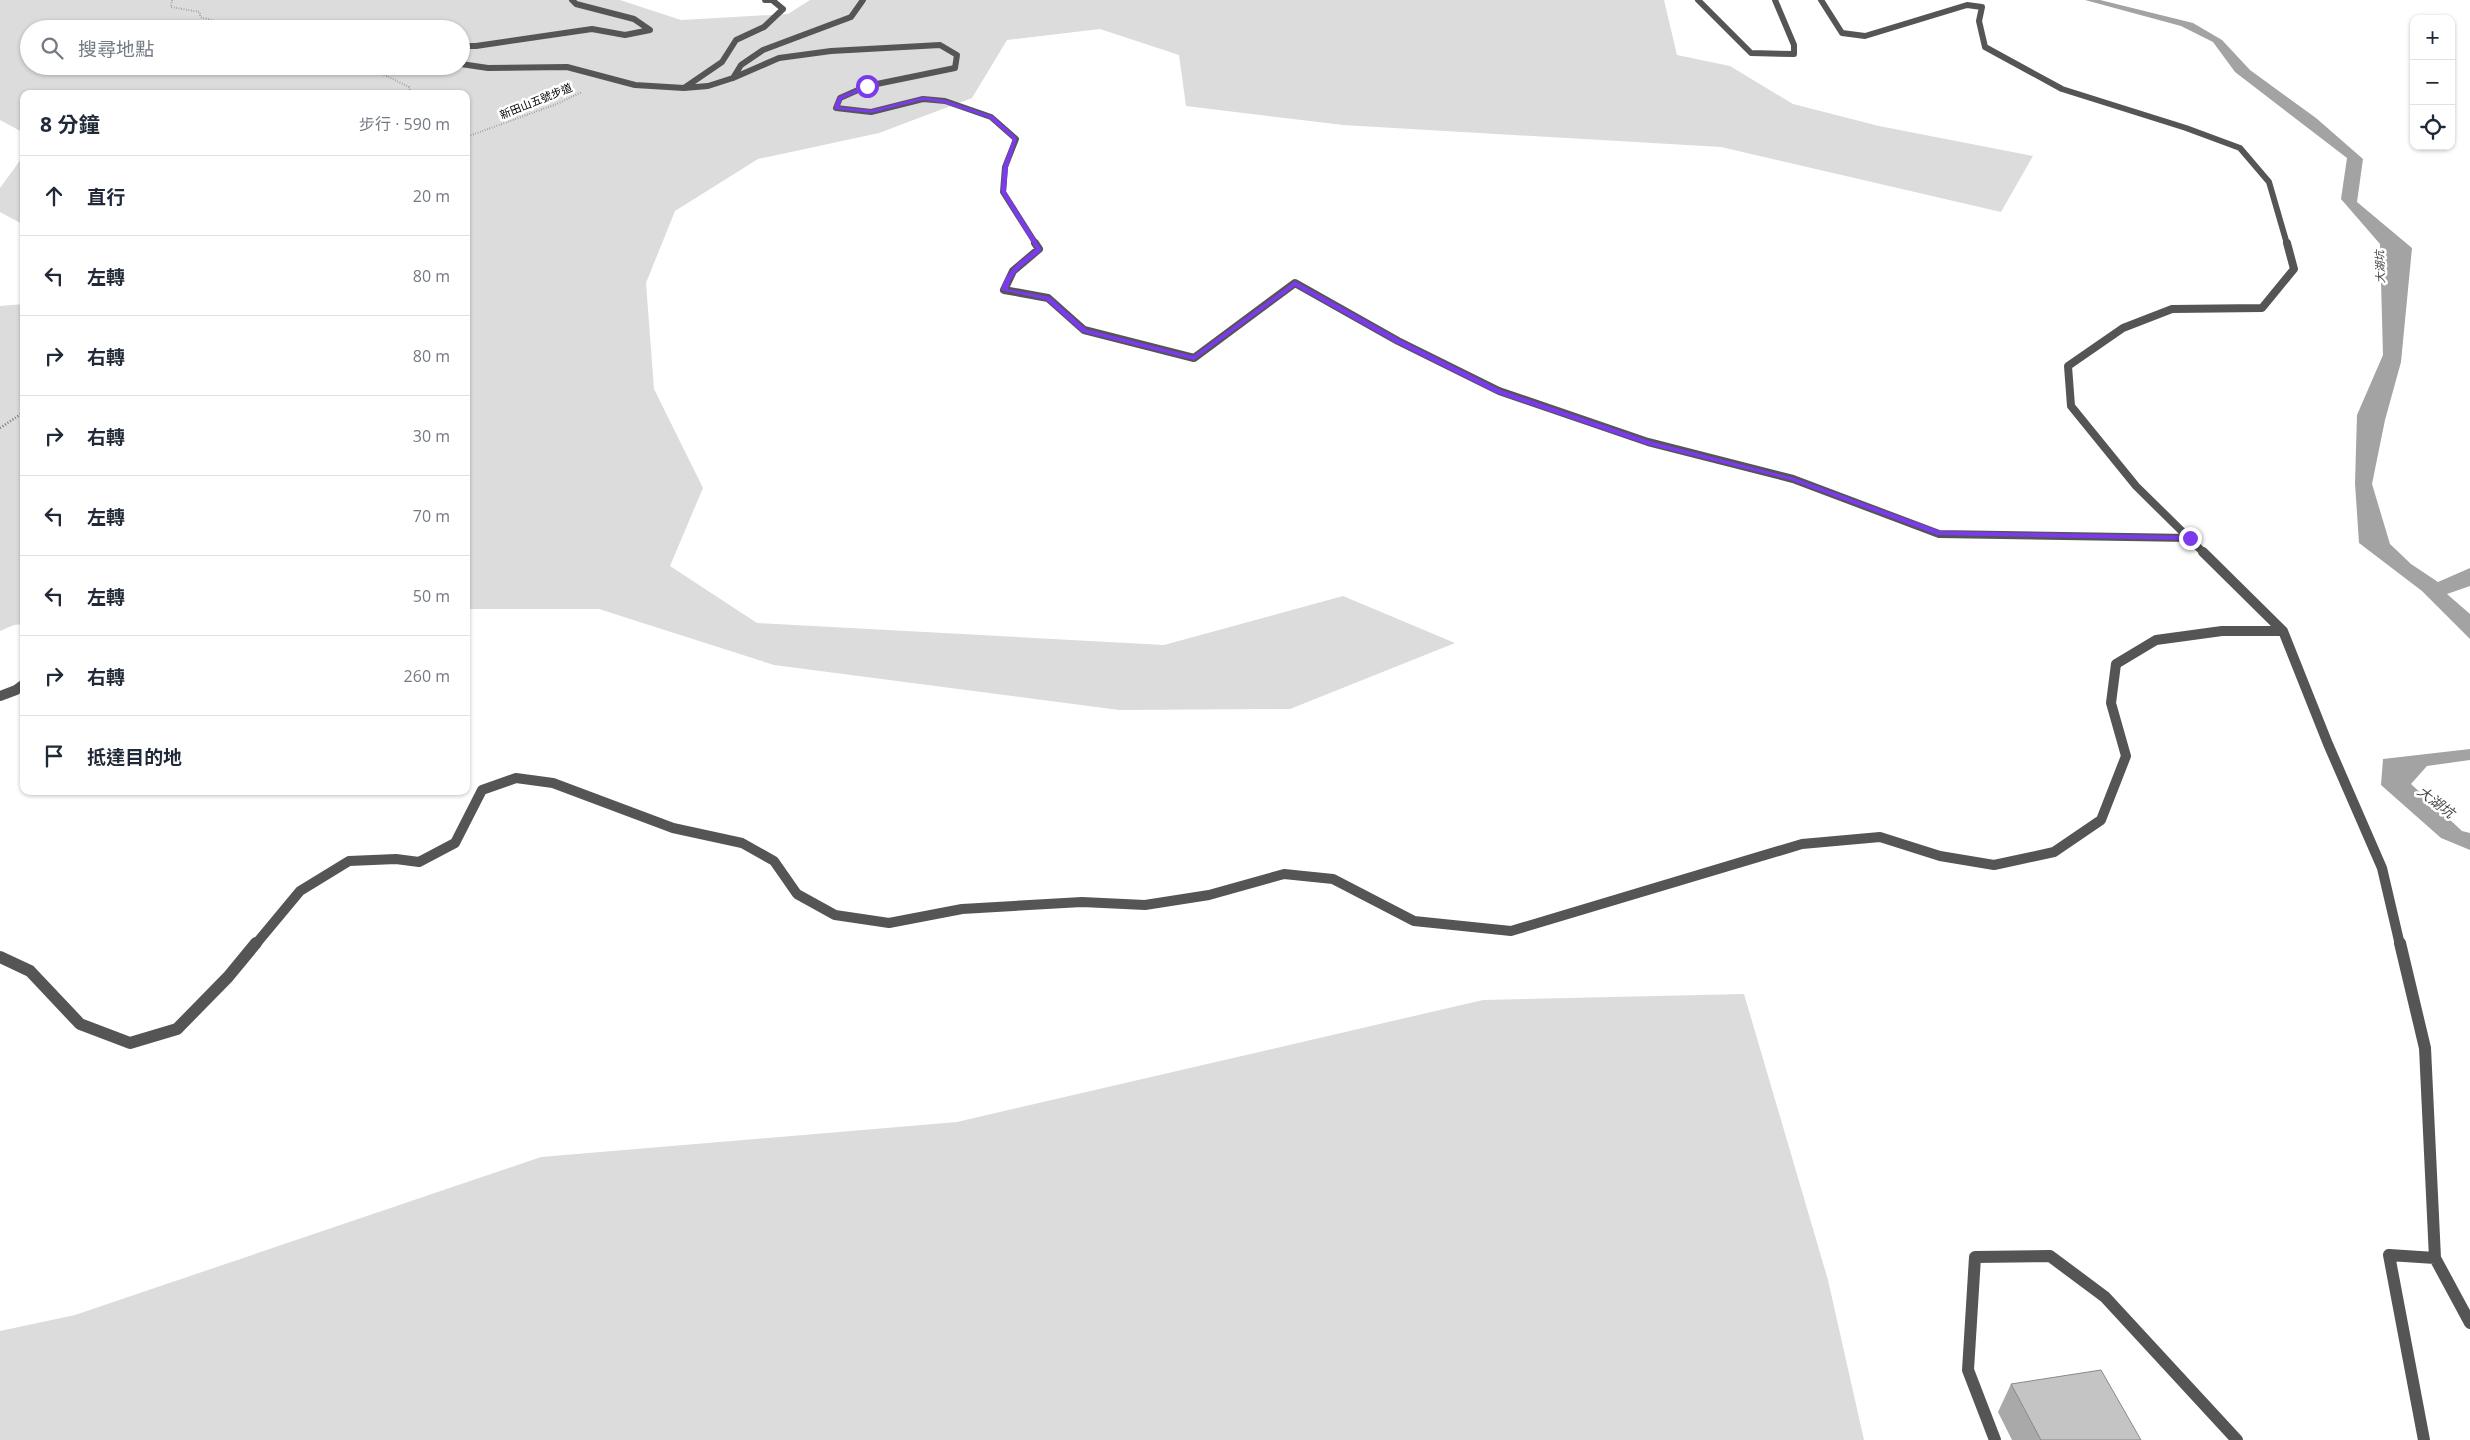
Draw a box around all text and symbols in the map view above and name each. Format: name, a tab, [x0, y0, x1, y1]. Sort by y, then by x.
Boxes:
map controls	[2410, 15, 2455, 150]
button: +	[2410, 15, 2455, 60]
search box	[20, 20, 470, 75]
icon: search	[38, 34, 66, 62]
text: 搜尋地點	[78, 36, 154, 62]
button: −	[2410, 60, 2455, 105]
route start	[856, 75, 879, 98]
street label: 新田山五號步道	[497, 79, 574, 122]
button: locate	[2410, 105, 2455, 150]
text: 8 分鐘	[40, 110, 99, 138]
text: 步行 · 590 m	[359, 113, 450, 135]
icon: ahead	[40, 182, 68, 210]
text: 直行	[87, 184, 125, 210]
text: 20 m	[413, 185, 450, 207]
water label: 大湖坑	[2371, 248, 2388, 284]
icon: left	[40, 262, 68, 290]
text: 左轉	[87, 264, 125, 290]
text: 80 m	[413, 265, 450, 287]
icon: right	[40, 342, 68, 370]
text: 右轉	[87, 344, 125, 370]
text: 80 m	[413, 345, 450, 367]
icon: right	[40, 422, 68, 450]
text: 右轉	[87, 424, 125, 450]
text: 30 m	[413, 425, 450, 447]
icon: left	[40, 502, 68, 530]
text: 左轉	[87, 504, 125, 530]
text: 70 m	[413, 505, 450, 527]
route end	[2179, 527, 2202, 550]
icon: left	[40, 582, 68, 610]
text: 左轉	[87, 584, 125, 610]
text: 50 m	[413, 585, 450, 607]
icon: right	[40, 662, 68, 690]
text: 右轉	[87, 664, 125, 690]
text: 260 m	[404, 665, 450, 687]
icon: arrive	[40, 742, 68, 770]
text: 抵達目的地	[87, 744, 182, 770]
water label: 大湖坑	[2414, 781, 2460, 823]

